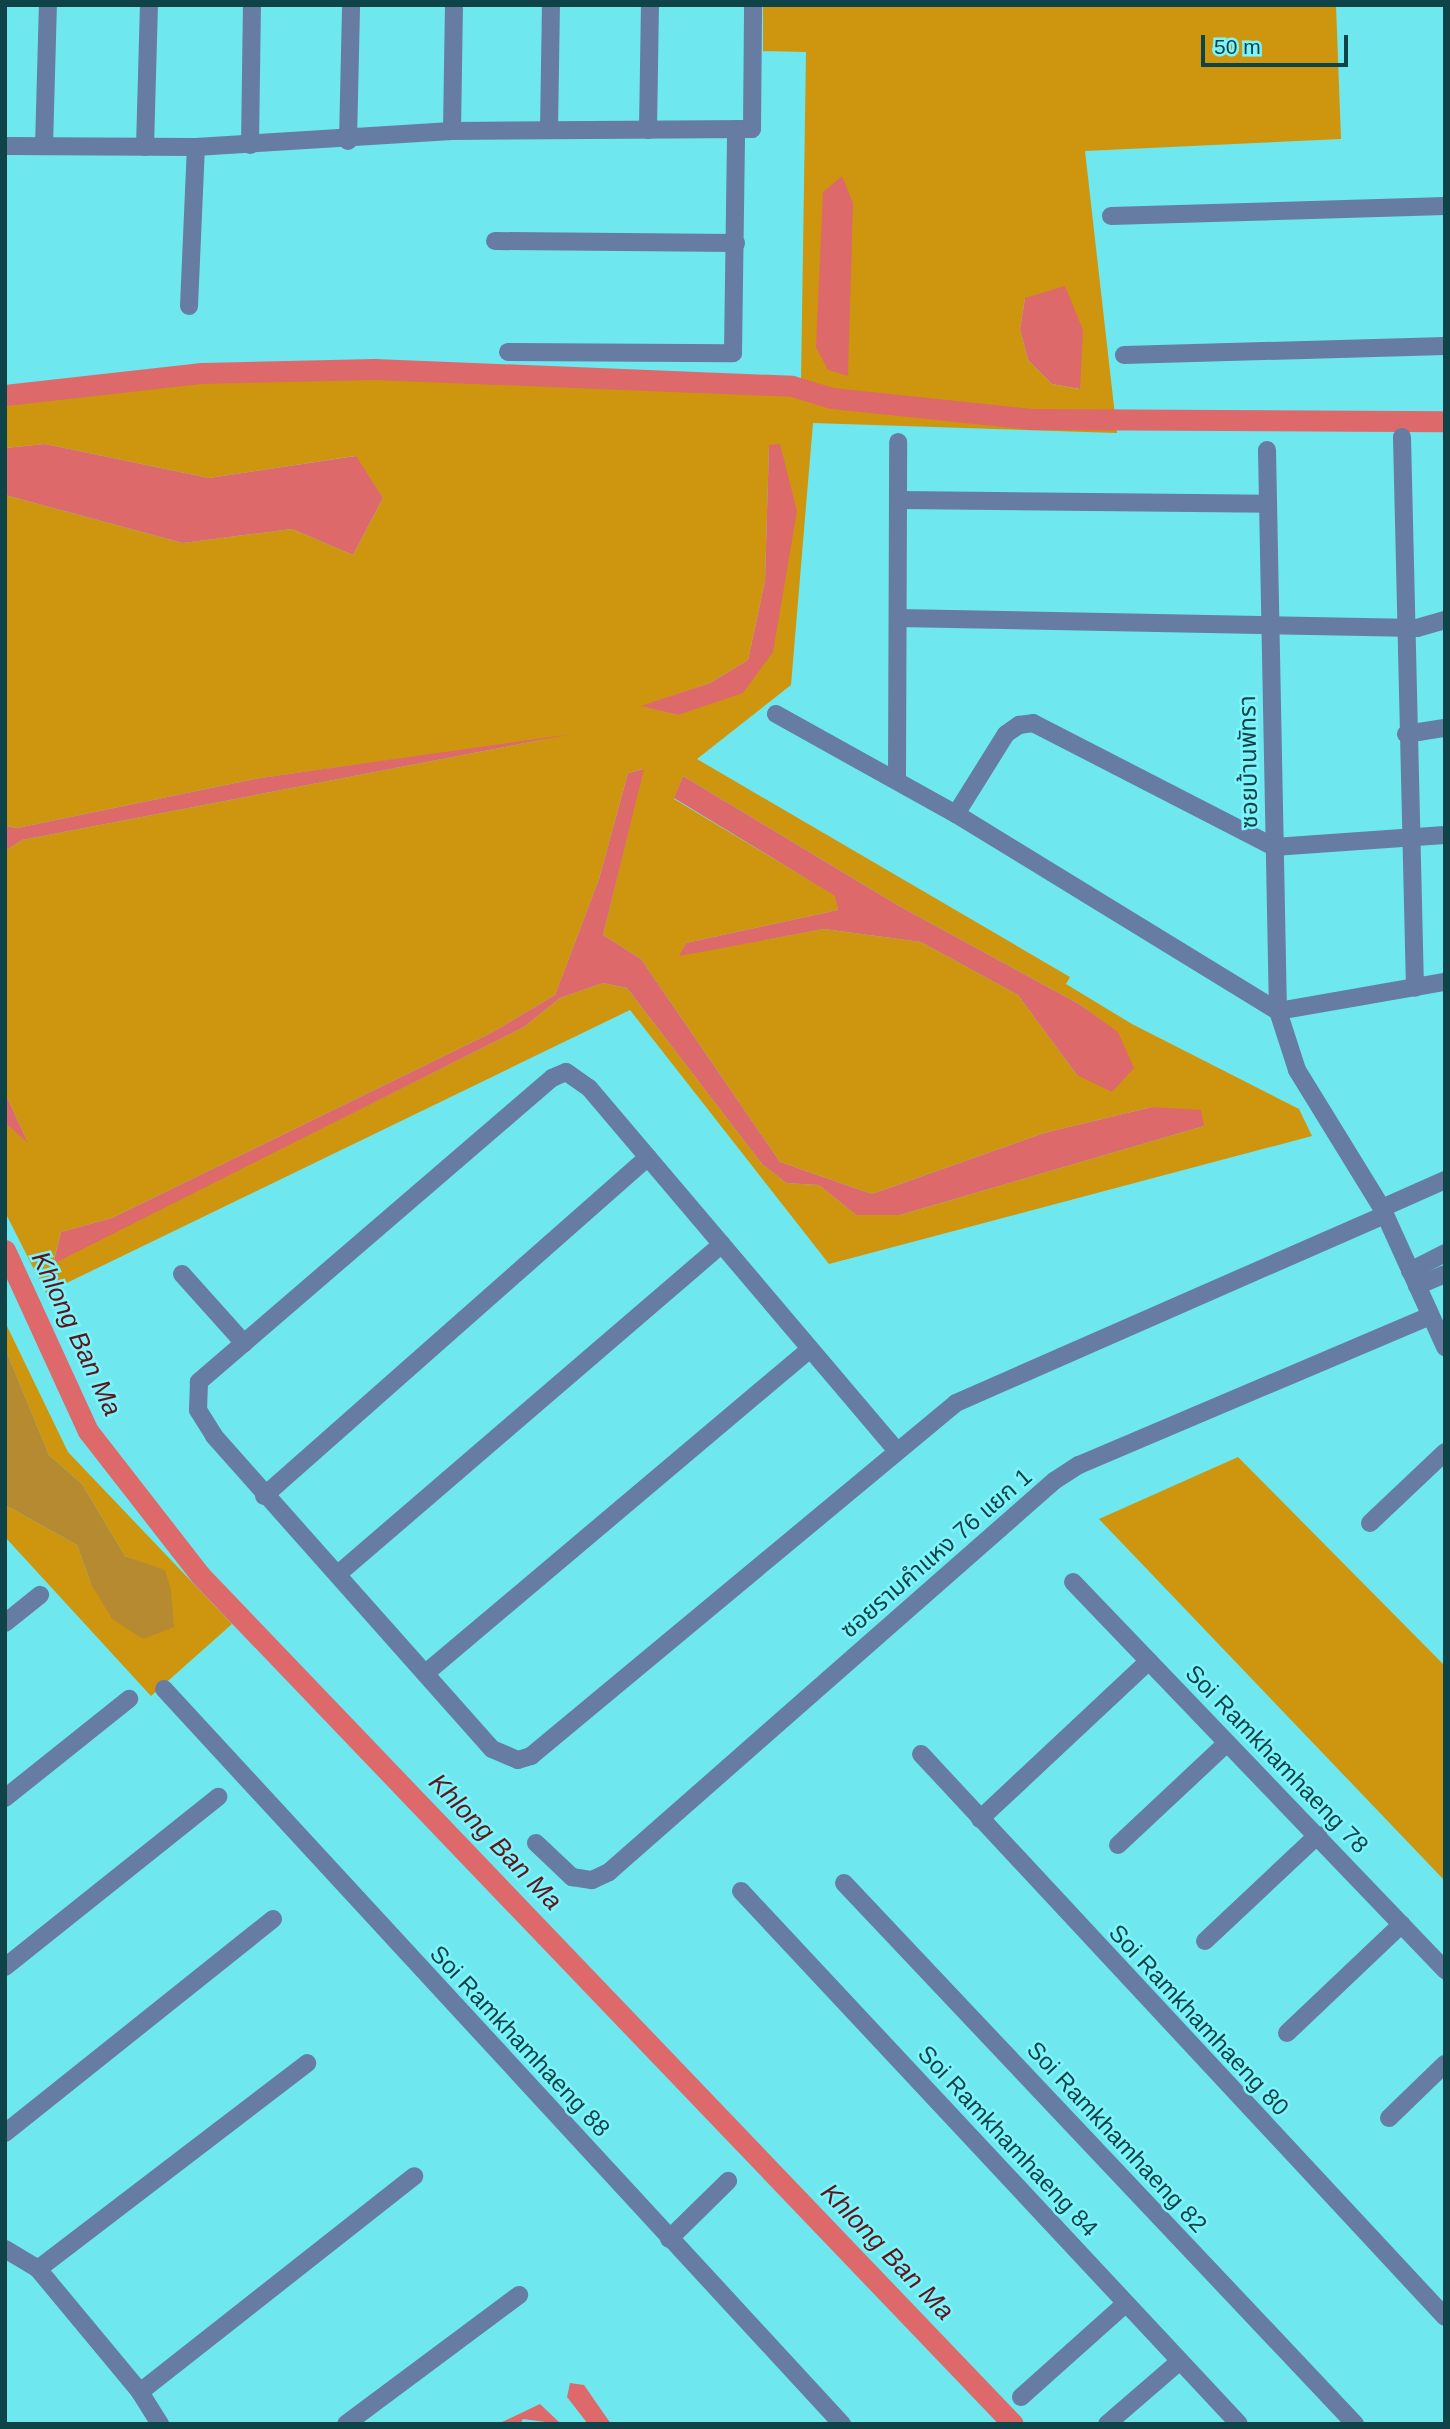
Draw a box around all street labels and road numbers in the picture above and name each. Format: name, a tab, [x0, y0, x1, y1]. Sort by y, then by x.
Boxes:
street label: ซอยบ้านพัทรา	[1232, 695, 1264, 829]
street label: ซอยรามคำแหง 76 แยก 1	[834, 1462, 1038, 1644]
street label: Soi Ramkhamhaeng 78	[1180, 1659, 1374, 1859]
street label: Soi Ramkhamhaeng 80	[1103, 1918, 1295, 2122]
street label: Soi Ramkhamhaeng 88	[424, 1939, 616, 2143]
street label: Soi Ramkhamhaeng 82	[1021, 2035, 1213, 2239]
street label: Soi Ramkhamhaeng 84	[912, 2039, 1104, 2243]

